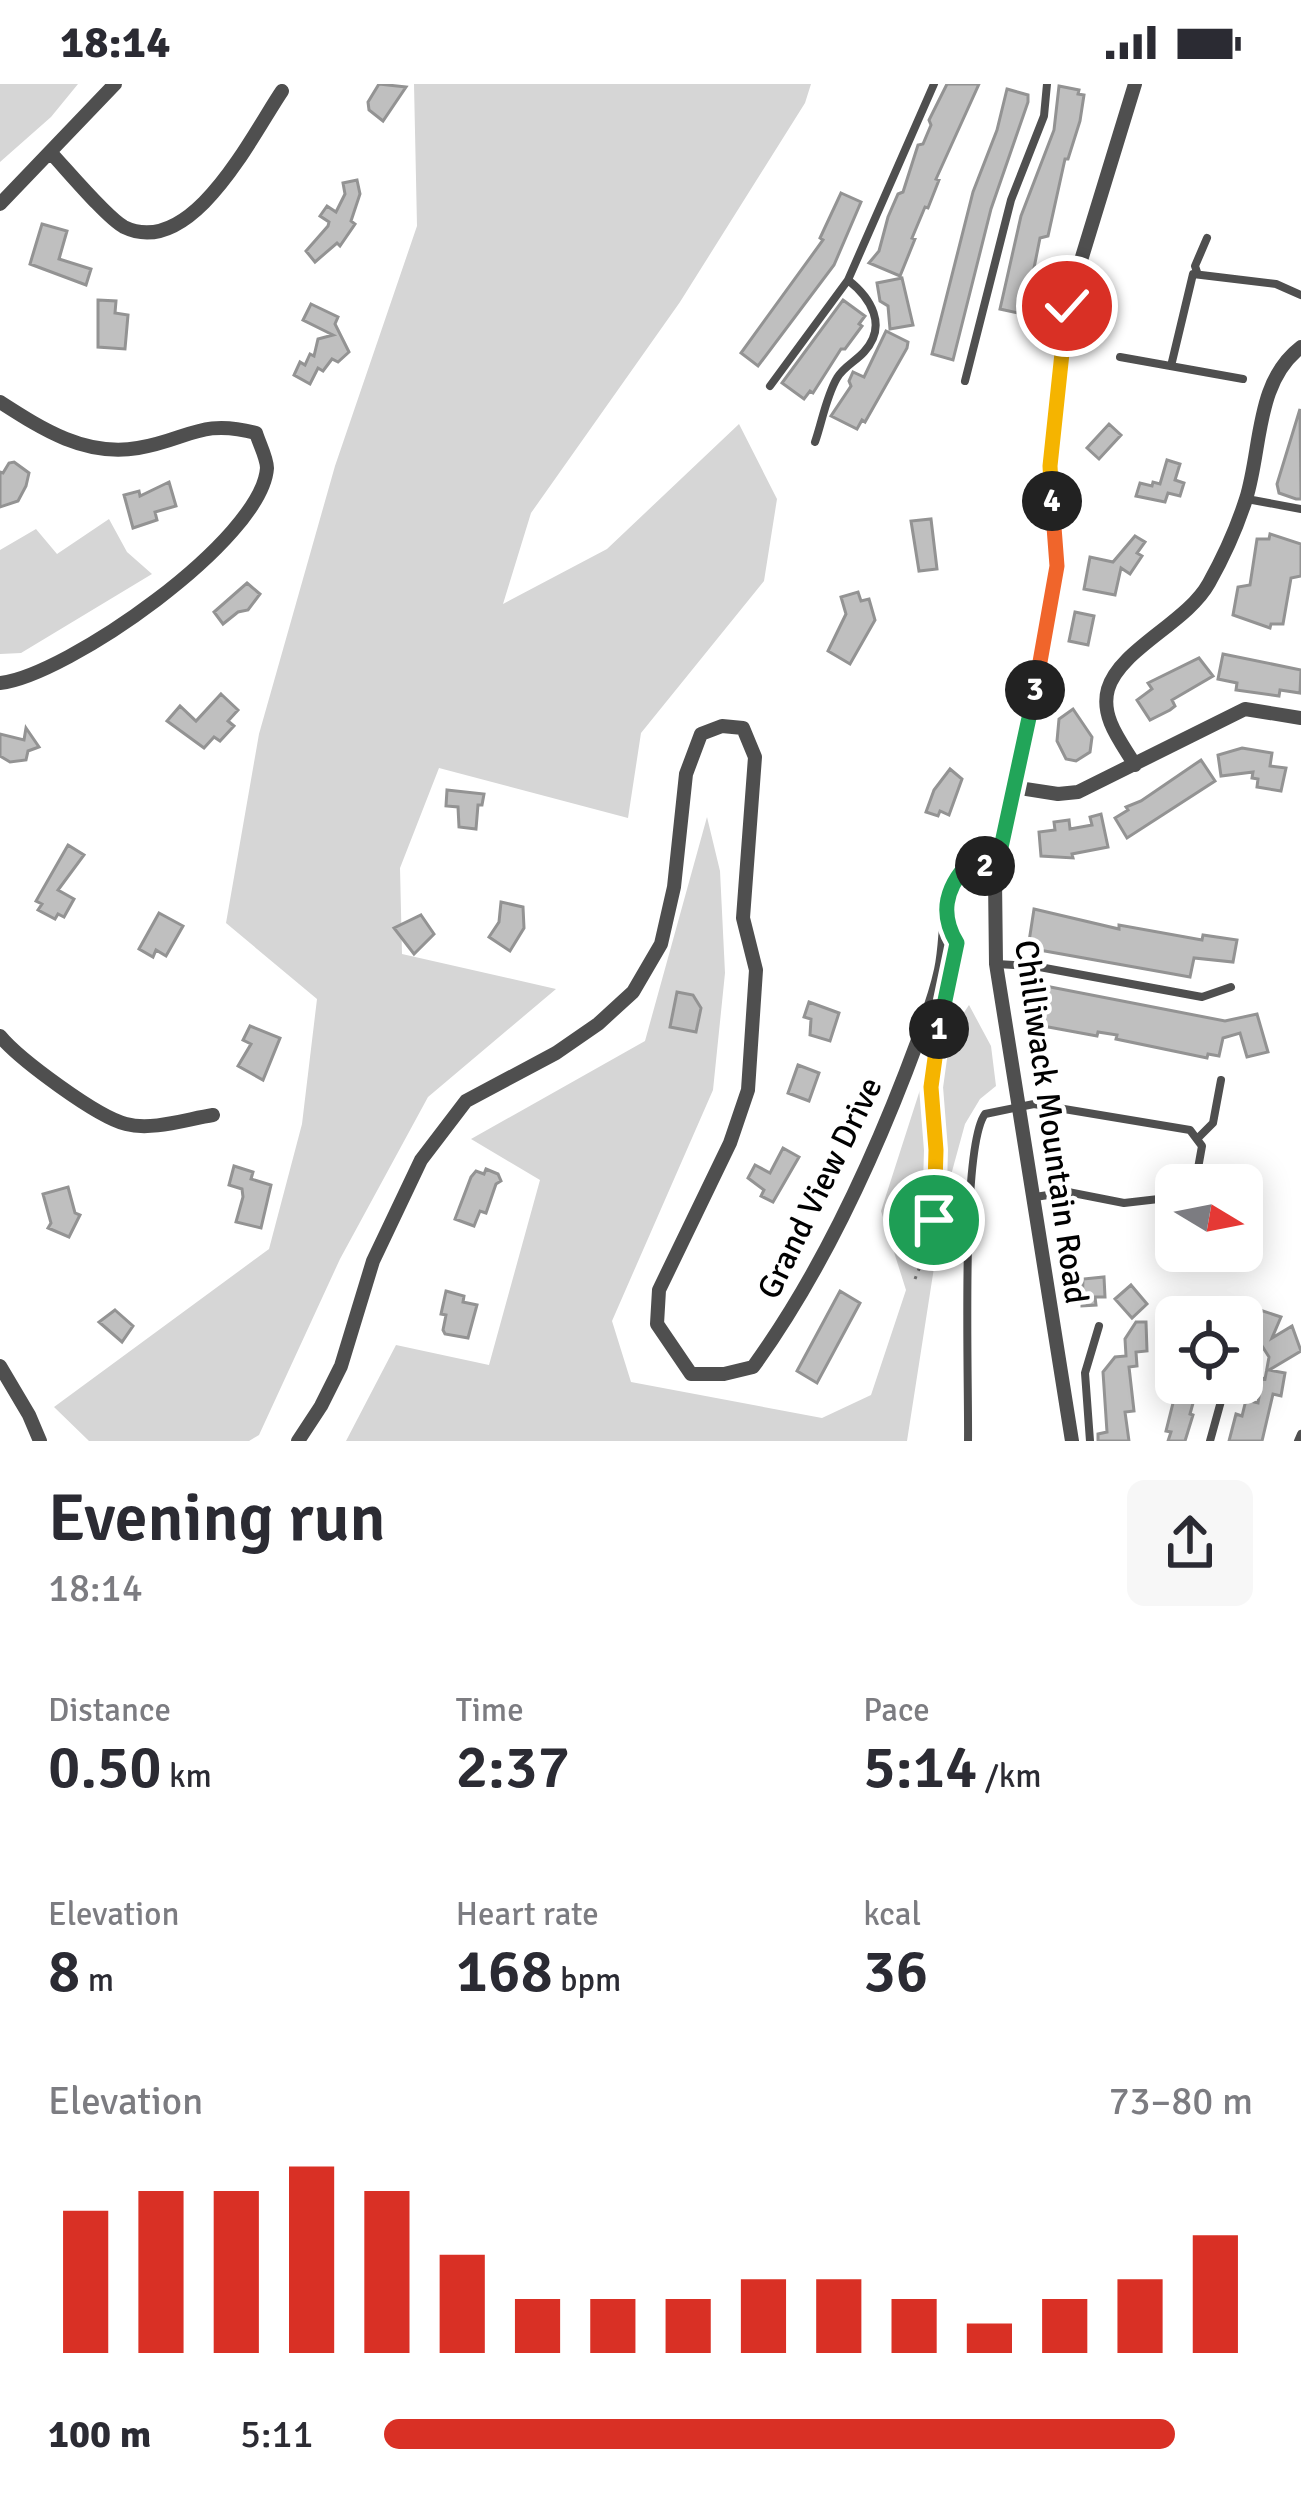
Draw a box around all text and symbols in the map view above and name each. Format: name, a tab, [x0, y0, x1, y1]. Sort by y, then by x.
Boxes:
text: 18:14	[60, 15, 170, 70]
pin	[1016, 255, 1118, 357]
icon: check	[1034, 273, 1100, 339]
pin: 4	[1022, 471, 1082, 531]
text: 4	[1043, 480, 1061, 521]
pin: 3	[1005, 660, 1065, 720]
text: 3	[1026, 669, 1044, 710]
pin: 2	[955, 836, 1015, 896]
text: 2	[976, 845, 994, 886]
street label: Chilliwack Mountain Road	[1005, 938, 1097, 1306]
pin: 1	[909, 999, 969, 1059]
text: 1	[930, 1008, 948, 1049]
street label: Grand View Drive	[749, 1070, 891, 1306]
north arrow	[1155, 1164, 1263, 1272]
map controls	[1155, 1164, 1263, 1404]
pin	[883, 1169, 985, 1271]
icon: arrive	[901, 1187, 967, 1253]
button: locate	[1155, 1296, 1263, 1404]
text: Evening run	[48, 1478, 386, 1559]
button: share	[1127, 1480, 1253, 1606]
text: 18:14	[48, 1564, 143, 1612]
text: Distance	[48, 1690, 171, 1731]
text: Time	[456, 1690, 524, 1731]
text: Pace	[863, 1690, 930, 1731]
text: 0.50	[48, 1731, 162, 1805]
text: 2:37	[456, 1731, 570, 1805]
text: 5:14	[863, 1731, 977, 1805]
text: km	[162, 1756, 212, 1797]
text: /km	[977, 1756, 1042, 1797]
text: Elevation	[48, 1894, 179, 1935]
text: Heart rate	[456, 1894, 599, 1935]
text: kcal	[863, 1894, 921, 1935]
text: 8	[48, 1935, 80, 2009]
text: 168	[456, 1935, 553, 2009]
text: 36	[863, 1935, 928, 2009]
text: m	[80, 1960, 114, 2001]
text: bpm	[553, 1960, 621, 2001]
text: Elevation	[48, 2077, 203, 2125]
text: 73–80 m	[1108, 2077, 1253, 2125]
text: 100 m	[48, 2410, 151, 2458]
text: 5:11	[240, 2410, 314, 2458]

